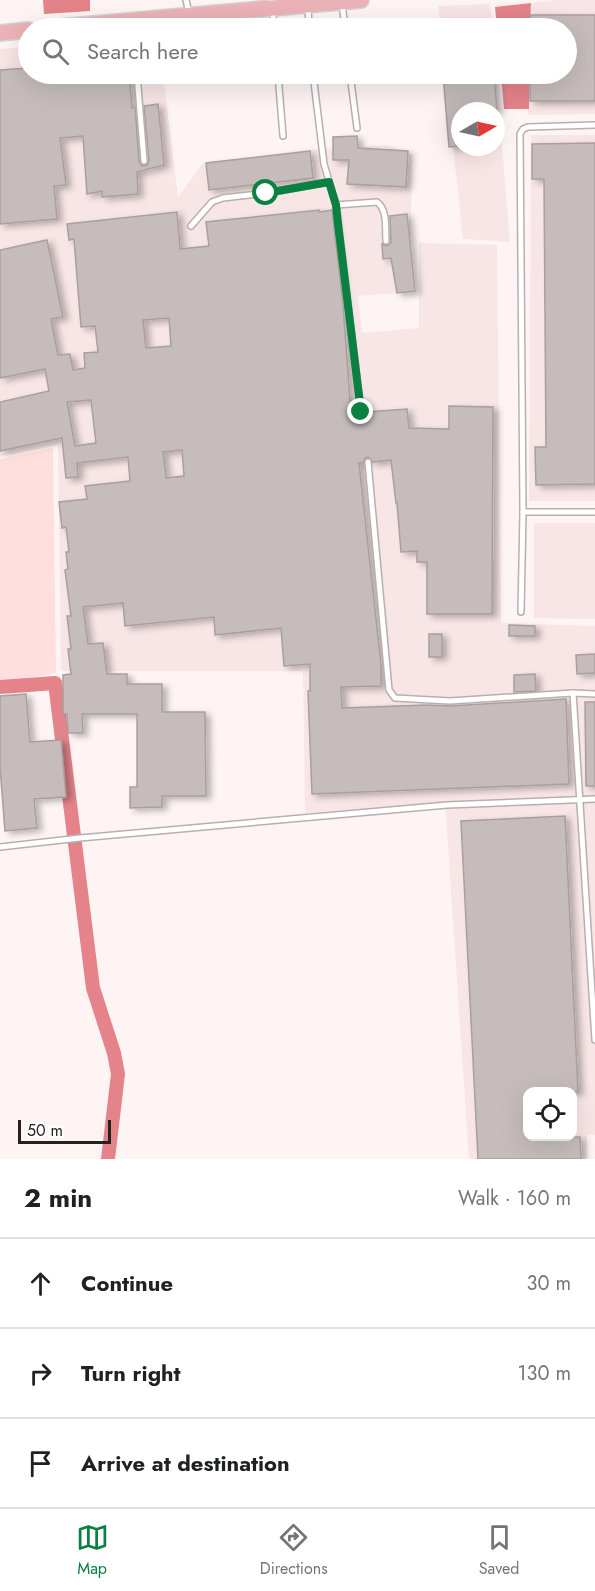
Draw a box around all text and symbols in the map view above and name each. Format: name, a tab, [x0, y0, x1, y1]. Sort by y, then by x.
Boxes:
search box	[18, 18, 577, 84]
icon: search	[39, 35, 72, 68]
text: Search here	[87, 35, 198, 67]
north arrow	[451, 102, 505, 156]
route start	[252, 179, 278, 205]
route end	[347, 398, 373, 424]
map controls	[523, 1087, 577, 1141]
button: locate	[523, 1087, 577, 1141]
scale bar	[18, 1117, 111, 1144]
text: 50 m	[27, 1119, 63, 1142]
text: 2 min	[24, 1179, 92, 1217]
text: Walk · 160 m	[458, 1184, 571, 1213]
icon: ahead	[24, 1267, 57, 1300]
text: Continue	[81, 1267, 173, 1299]
text: 30 m	[526, 1269, 571, 1298]
icon: right	[24, 1357, 57, 1390]
text: Turn right	[81, 1357, 181, 1389]
text: 130 m	[517, 1359, 571, 1388]
icon: arrive	[24, 1447, 57, 1480]
text: Arrive at destination	[81, 1447, 290, 1479]
tab: Map	[76, 1521, 109, 1580]
tab: Directions	[260, 1521, 328, 1580]
tab: Saved	[479, 1521, 519, 1580]

